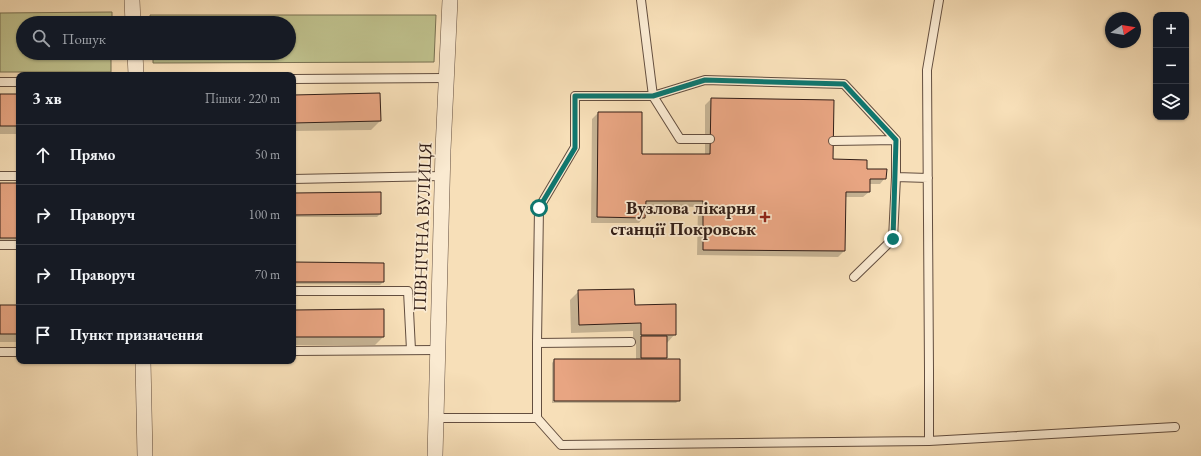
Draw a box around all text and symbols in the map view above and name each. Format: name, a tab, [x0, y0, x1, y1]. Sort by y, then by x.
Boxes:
north arrow	[1105, 12, 1141, 48]
map controls	[1153, 12, 1189, 120]
button: +	[1153, 12, 1189, 48]
search box	[16, 16, 296, 60]
icon: search	[30, 27, 52, 49]
text: Пошук	[62, 29, 106, 48]
button: −	[1153, 48, 1189, 84]
button: layers	[1153, 84, 1189, 120]
text: 3 хв	[32, 87, 62, 109]
text: Пішки · 220 m	[205, 90, 280, 107]
street label: ПІВНІЧНА ВУЛИЦЯ	[408, 142, 436, 312]
icon: ahead	[32, 144, 54, 166]
text: Прямо	[70, 145, 115, 164]
text: 50 m	[255, 146, 280, 163]
place label: Вузлова лікарня станції Покровськ	[610, 196, 756, 240]
route start	[530, 199, 548, 217]
icon: right	[32, 204, 54, 226]
text: Праворуч	[70, 205, 135, 224]
text: 100 m	[249, 206, 280, 223]
marker: Вузлова лікарня станції Покровськ	[759, 211, 771, 223]
route end	[884, 230, 902, 248]
icon: right	[32, 264, 54, 286]
text: Праворуч	[70, 265, 135, 284]
text: 70 m	[255, 266, 280, 283]
icon: arrive	[32, 324, 54, 346]
text: Пункт призначення	[70, 325, 203, 344]

